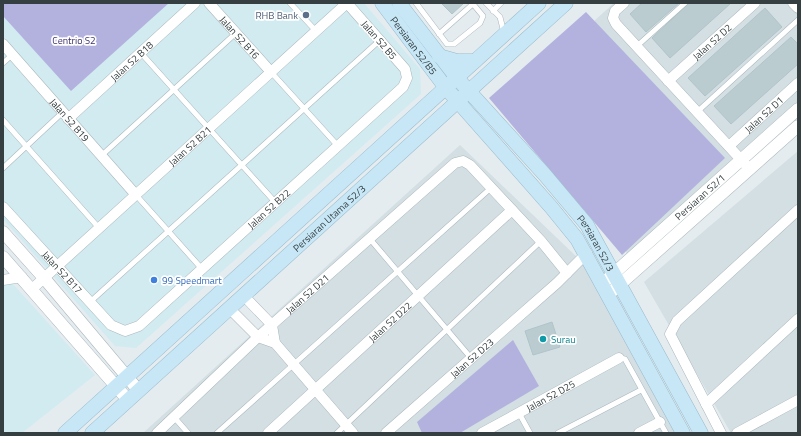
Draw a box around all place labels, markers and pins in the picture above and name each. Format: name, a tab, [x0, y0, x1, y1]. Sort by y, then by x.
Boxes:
place label: RHB Bank	[255, 8, 298, 23]
marker: RHB Bank	[301, 10, 311, 20]
place label: 99 Speedmart	[162, 273, 222, 288]
marker: 99 Speedmart	[149, 275, 159, 285]
place label: Surau	[551, 332, 576, 347]
marker: Surau	[538, 334, 548, 344]

